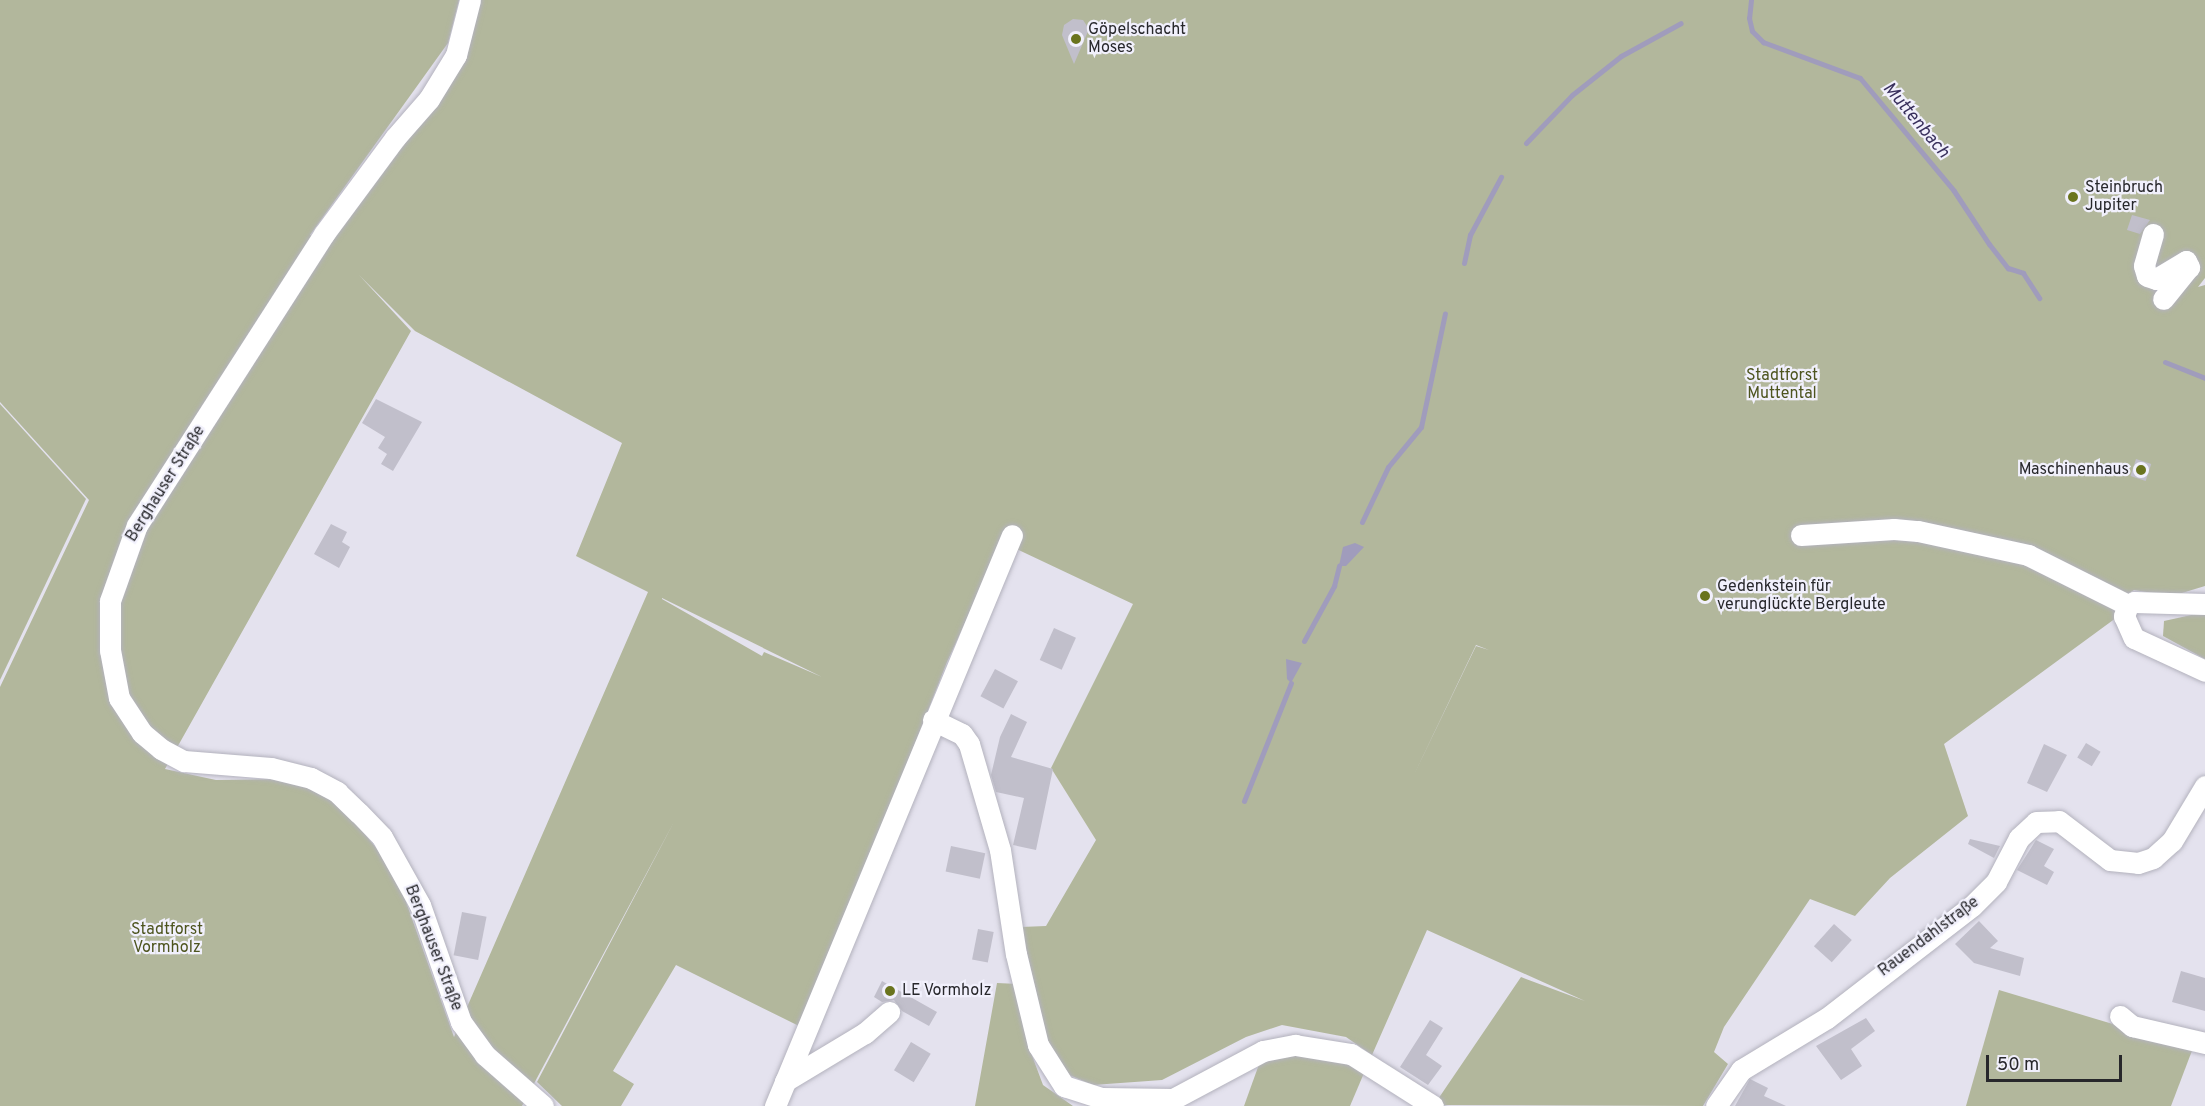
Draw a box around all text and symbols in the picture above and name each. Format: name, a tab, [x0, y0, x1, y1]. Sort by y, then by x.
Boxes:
place label: Göpelschacht Moses	[1088, 20, 1186, 58]
marker: Göpelschacht Moses	[1069, 32, 1083, 46]
water label: Muttenbach	[1877, 79, 1953, 163]
place label: Steinbruch Jupiter	[2085, 178, 2163, 216]
marker: Steinbruch Jupiter	[2066, 190, 2080, 204]
park label: Stadtforst Muttental	[1746, 366, 1818, 404]
street label: Berghauser Straße	[123, 422, 209, 546]
place label: Maschinenhaus	[2019, 460, 2129, 480]
marker: Maschinenhaus	[2134, 463, 2148, 477]
place label: Gedenkstein für verunglückte Bergleute	[1717, 577, 1886, 615]
marker: Gedenkstein für verunglückte Bergleute	[1698, 589, 1712, 603]
street label: Berghauser Straße	[400, 882, 466, 1014]
street label: Rauendahlstraße	[1875, 893, 1983, 981]
park label: Stadtforst Vormholz	[131, 920, 203, 958]
place label: LE Vormholz	[902, 981, 992, 1001]
marker: LE Vormholz	[883, 984, 897, 998]
scale bar	[1989, 1043, 2126, 1081]
text: 50 m	[1997, 1054, 2039, 1077]

